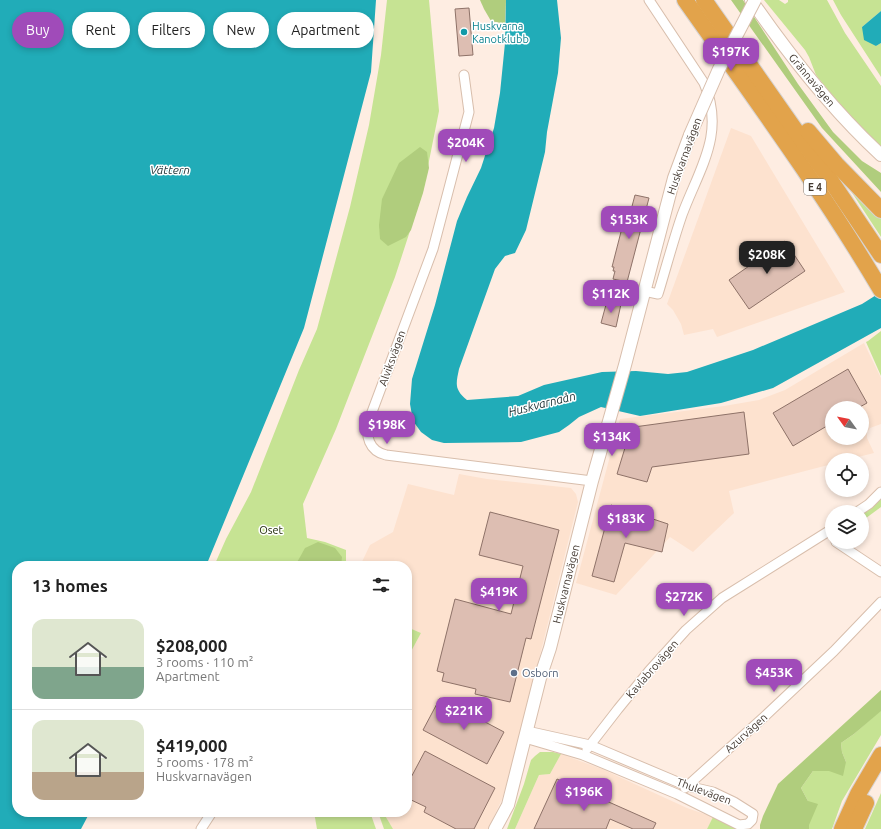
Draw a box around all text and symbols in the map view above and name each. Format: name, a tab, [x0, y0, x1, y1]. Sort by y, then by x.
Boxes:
chip: Buy	[12, 12, 64, 48]
chip: Rent	[72, 12, 130, 48]
chip: Filters	[138, 12, 205, 48]
chip: New	[213, 12, 269, 48]
chip: Apartment	[277, 12, 374, 48]
place label: Huskvarna Kanotklubb	[472, 20, 529, 45]
marker: Huskvarna Kanotklubb	[459, 27, 469, 37]
pin: $197K	[703, 38, 759, 72]
text: $197K	[712, 44, 750, 58]
street label: Grännavägen	[787, 51, 837, 109]
street label: Huskvarnavägen	[664, 116, 704, 196]
pin: $204K	[438, 129, 494, 163]
text: $204K	[447, 135, 485, 149]
water label: Vättern	[150, 163, 190, 176]
road number: E 4	[804, 179, 826, 195]
pin: $153K	[601, 206, 657, 240]
text: $153K	[610, 212, 648, 226]
pin: $208K	[739, 241, 795, 275]
text: $208K	[748, 247, 786, 261]
pin: $112K	[583, 280, 639, 314]
text: $112K	[592, 286, 630, 300]
street label: Alviksvägen	[376, 329, 408, 387]
water label: Huskvarnaån	[507, 389, 577, 418]
north arrow	[825, 401, 869, 445]
map controls	[825, 401, 869, 549]
pin: $198K	[359, 411, 415, 445]
text: $198K	[368, 417, 406, 431]
pin: $134K	[584, 423, 640, 457]
text: $134K	[593, 429, 631, 443]
button: locate	[825, 453, 869, 497]
pin: $183K	[598, 505, 654, 539]
button: layers	[825, 505, 869, 549]
text: $183K	[607, 511, 645, 525]
park label: Oset	[259, 524, 284, 536]
street label: Huskvarnavägen	[550, 543, 582, 625]
icon: filters	[370, 574, 392, 596]
text: 13 homes	[32, 576, 108, 595]
pin: $419K	[471, 578, 527, 612]
pin: $272K	[656, 583, 712, 617]
text: $419K	[480, 584, 518, 598]
text: $272K	[665, 589, 703, 603]
icon: home	[64, 635, 112, 683]
text: $208,000	[156, 636, 227, 655]
street label: Kavlabrovägen	[624, 638, 680, 700]
text: 3 rooms · 110 m²	[156, 655, 253, 669]
pin: $453K	[746, 659, 802, 693]
text: $453K	[755, 665, 793, 679]
place label: Osborn	[522, 667, 559, 679]
marker: Osborn	[509, 668, 519, 678]
text: Apartment	[156, 669, 220, 683]
pin: $221K	[436, 697, 492, 731]
text: $221K	[445, 703, 483, 717]
street label: Azurvägen	[722, 711, 770, 755]
icon: home	[64, 736, 112, 784]
text: $419,000	[156, 736, 227, 755]
text: 5 rooms · 178 m²	[156, 755, 253, 769]
text: Huskvarnavägen	[156, 769, 252, 783]
street label: Thulevägen	[675, 776, 733, 806]
pin: $196K	[556, 778, 612, 812]
text: $196K	[565, 784, 603, 798]

